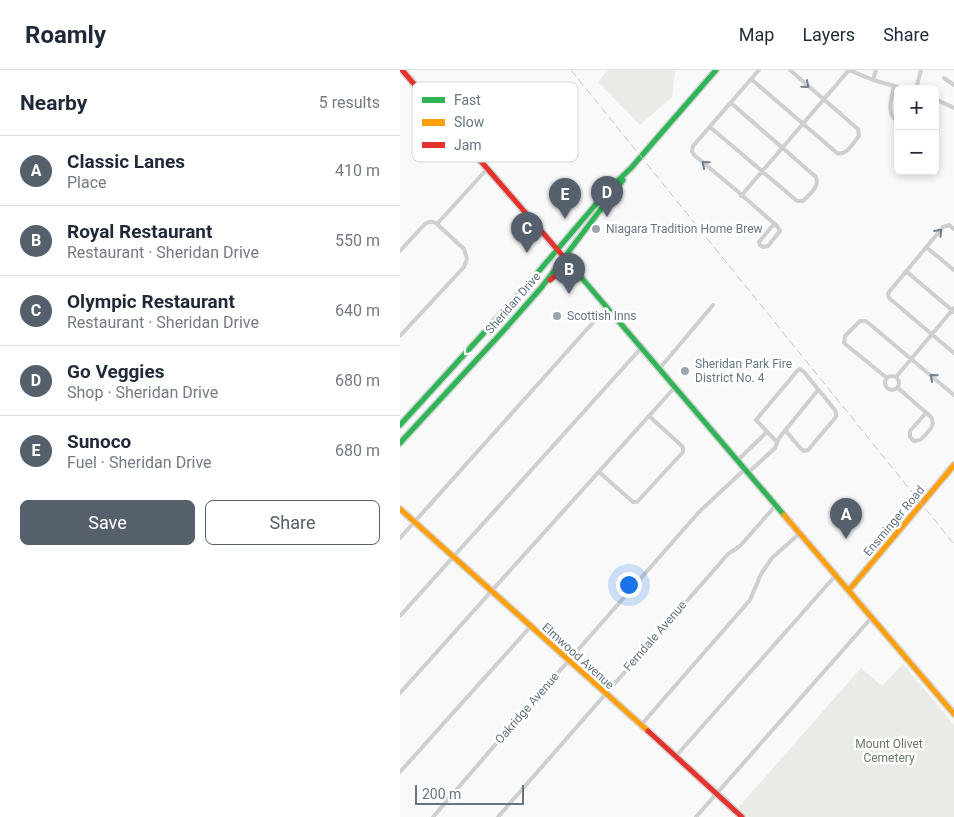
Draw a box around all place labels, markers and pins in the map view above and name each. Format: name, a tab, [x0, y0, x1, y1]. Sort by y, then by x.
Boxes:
pin: D	[591, 176, 623, 217]
pin: E	[549, 178, 581, 219]
pin: C	[511, 212, 543, 253]
place label: Niagara Tradition Home Brew	[606, 222, 763, 236]
marker: Niagara Tradition Home Brew	[590, 223, 602, 235]
pin: B	[553, 253, 585, 294]
place label: Scottish Inns	[567, 309, 637, 323]
marker: Scottish Inns	[551, 310, 563, 322]
place label: Sheridan Park Fire District No. 4	[695, 357, 792, 385]
marker: Sheridan Park Fire District No. 4	[679, 365, 691, 377]
pin: A	[830, 498, 862, 539]

